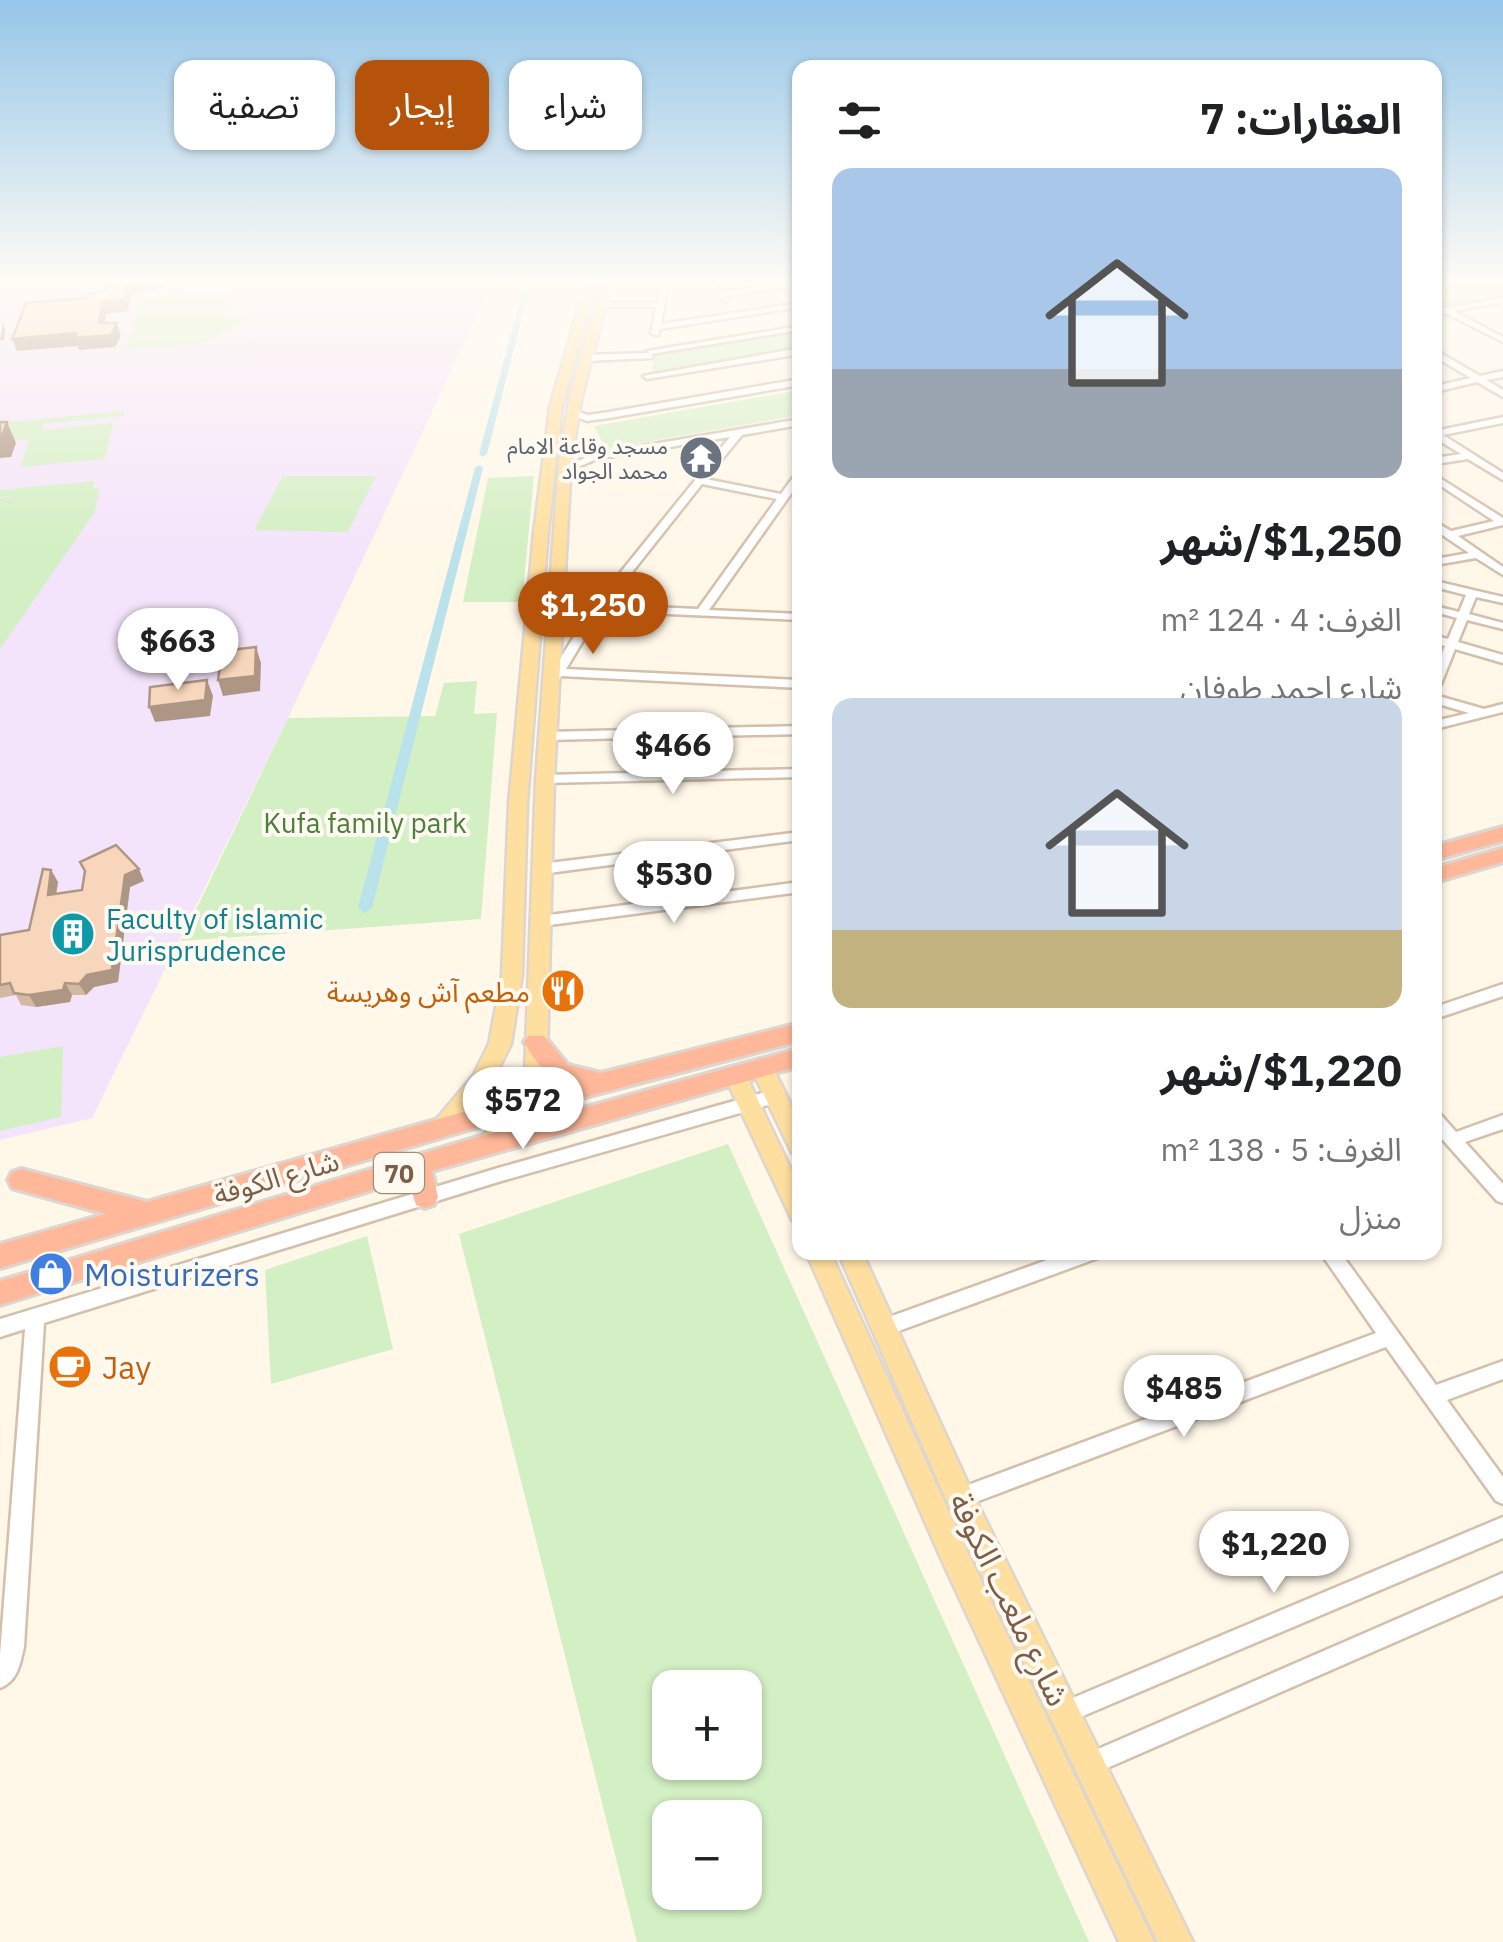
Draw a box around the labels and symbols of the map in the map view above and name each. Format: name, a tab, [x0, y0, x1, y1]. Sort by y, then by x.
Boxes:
place label: مسجد وقاعة الامام محمد الجواد	[507, 431, 668, 485]
temple icon: مسجد وقاعة الامام محمد الجواد	[678, 435, 724, 481]
pin: $1,250	[512, 572, 674, 657]
pin: $663	[119, 608, 237, 693]
pin: $466	[614, 712, 732, 797]
park label: Kufa family park	[263, 804, 467, 841]
pin: $530	[615, 841, 733, 926]
place label: Faculty of islamic Jurisprudence	[106, 900, 323, 969]
building icon: Faculty of islamic Jurisprudence	[50, 911, 96, 957]
restaurant icon: مطعم آش وهريسة	[540, 968, 586, 1014]
place label: مطعم آش وهريسة	[327, 973, 530, 1014]
pin: $572	[464, 1067, 582, 1152]
street label: شارع الكوفة	[209, 1141, 344, 1215]
road number: 70	[374, 1153, 424, 1193]
shop icon: Moisturizers	[28, 1251, 74, 1297]
place label: Moisturizers	[84, 1253, 260, 1295]
cafe icon: Jay	[47, 1344, 93, 1390]
place label: Jay	[102, 1346, 151, 1388]
pin: $485	[1125, 1355, 1243, 1440]
street label: شارع ملعب الكوفة	[937, 1485, 1080, 1715]
pin: $1,220	[1193, 1511, 1355, 1596]

